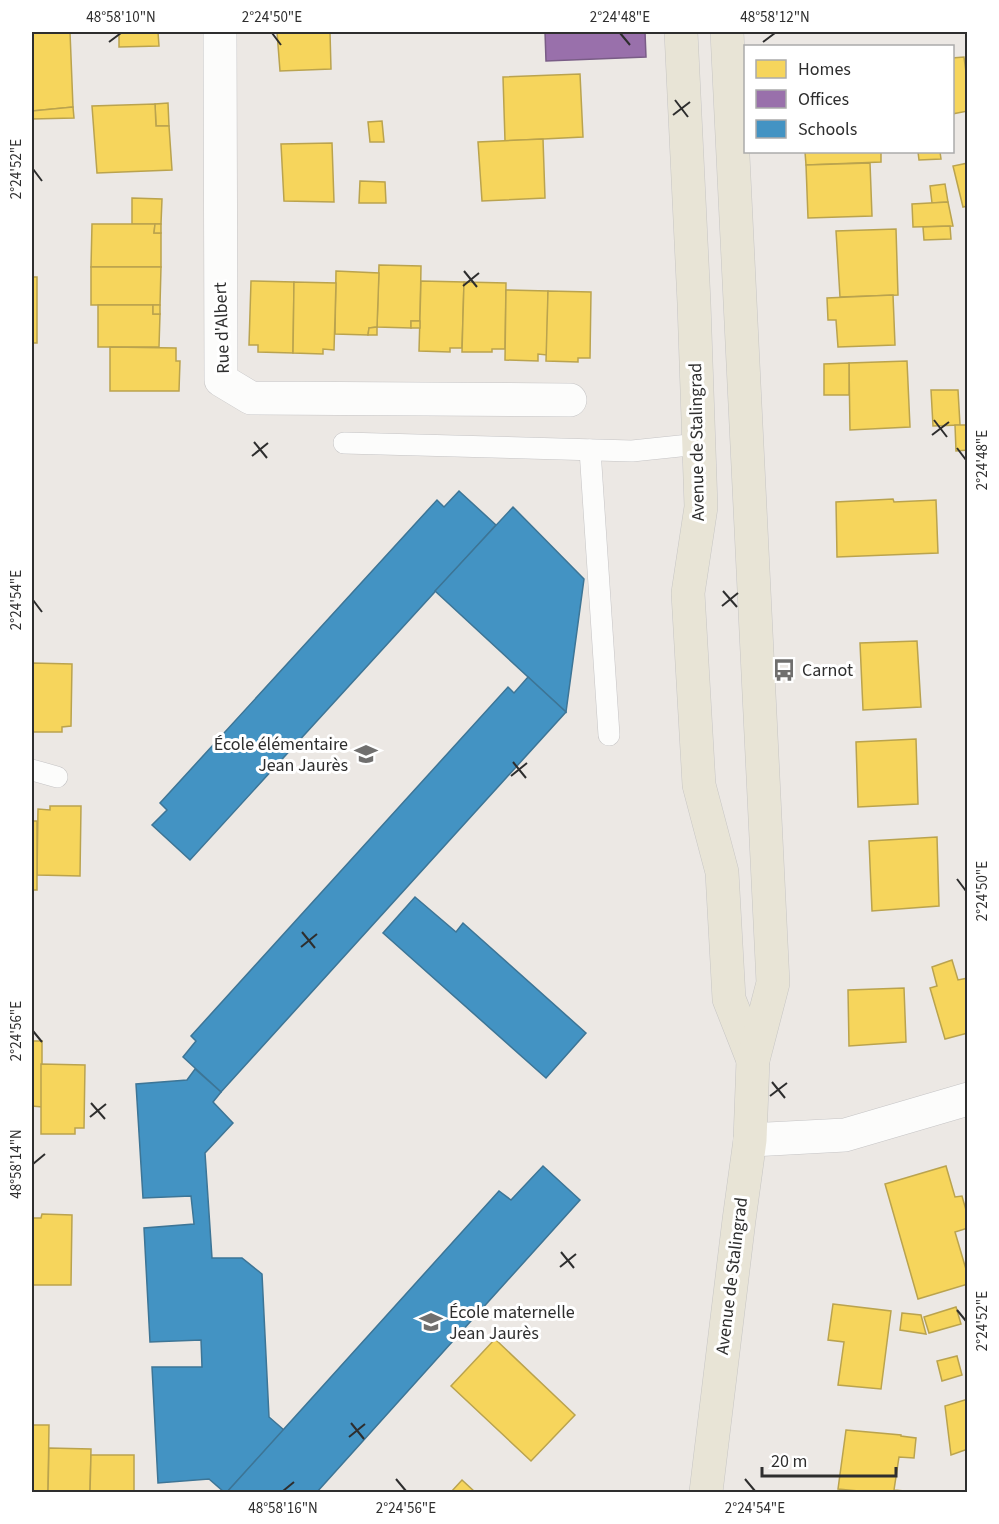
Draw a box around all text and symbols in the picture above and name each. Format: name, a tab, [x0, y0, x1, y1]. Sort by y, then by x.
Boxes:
text: 48°58'10"N	[86, 7, 156, 28]
text: 2°24'50"E	[242, 7, 302, 28]
text: 2°24'48"E	[590, 7, 650, 28]
text: 48°58'12"N	[740, 7, 810, 28]
legend	[744, 45, 954, 153]
text: Homes	[798, 57, 851, 82]
text: Offices	[798, 87, 849, 112]
text: Schools	[798, 117, 857, 142]
text: 2°24'52"E	[6, 139, 27, 199]
street label: Rue d'Albert	[208, 282, 236, 374]
street label: Avenue de Stalingrad	[683, 363, 711, 521]
text: 2°24'48"E	[972, 430, 993, 490]
text: 2°24'54"E	[6, 570, 27, 630]
bus stop icon: Carnot	[771, 657, 797, 683]
place label: Carnot	[802, 658, 853, 683]
place label: École élémentaire Jean Jaurès	[214, 732, 348, 778]
school or university icon: École élémentaire Jean Jaurès	[353, 741, 379, 767]
text: 2°24'50"E	[972, 861, 993, 921]
text: 2°24'56"E	[6, 1001, 27, 1061]
text: 48°58'14"N	[6, 1129, 27, 1199]
street label: Avenue de Stalingrad	[710, 1196, 754, 1356]
text: 2°24'52"E	[972, 1291, 993, 1351]
place label: École maternelle Jean Jaurès	[449, 1300, 575, 1346]
school or university icon: École maternelle Jean Jaurès	[418, 1309, 444, 1335]
scale bar	[762, 1440, 896, 1478]
text: 20 m	[771, 1449, 807, 1474]
text: 48°58'16"N	[248, 1498, 318, 1519]
text: 2°24'56"E	[376, 1498, 436, 1519]
text: 2°24'54"E	[725, 1498, 785, 1519]

